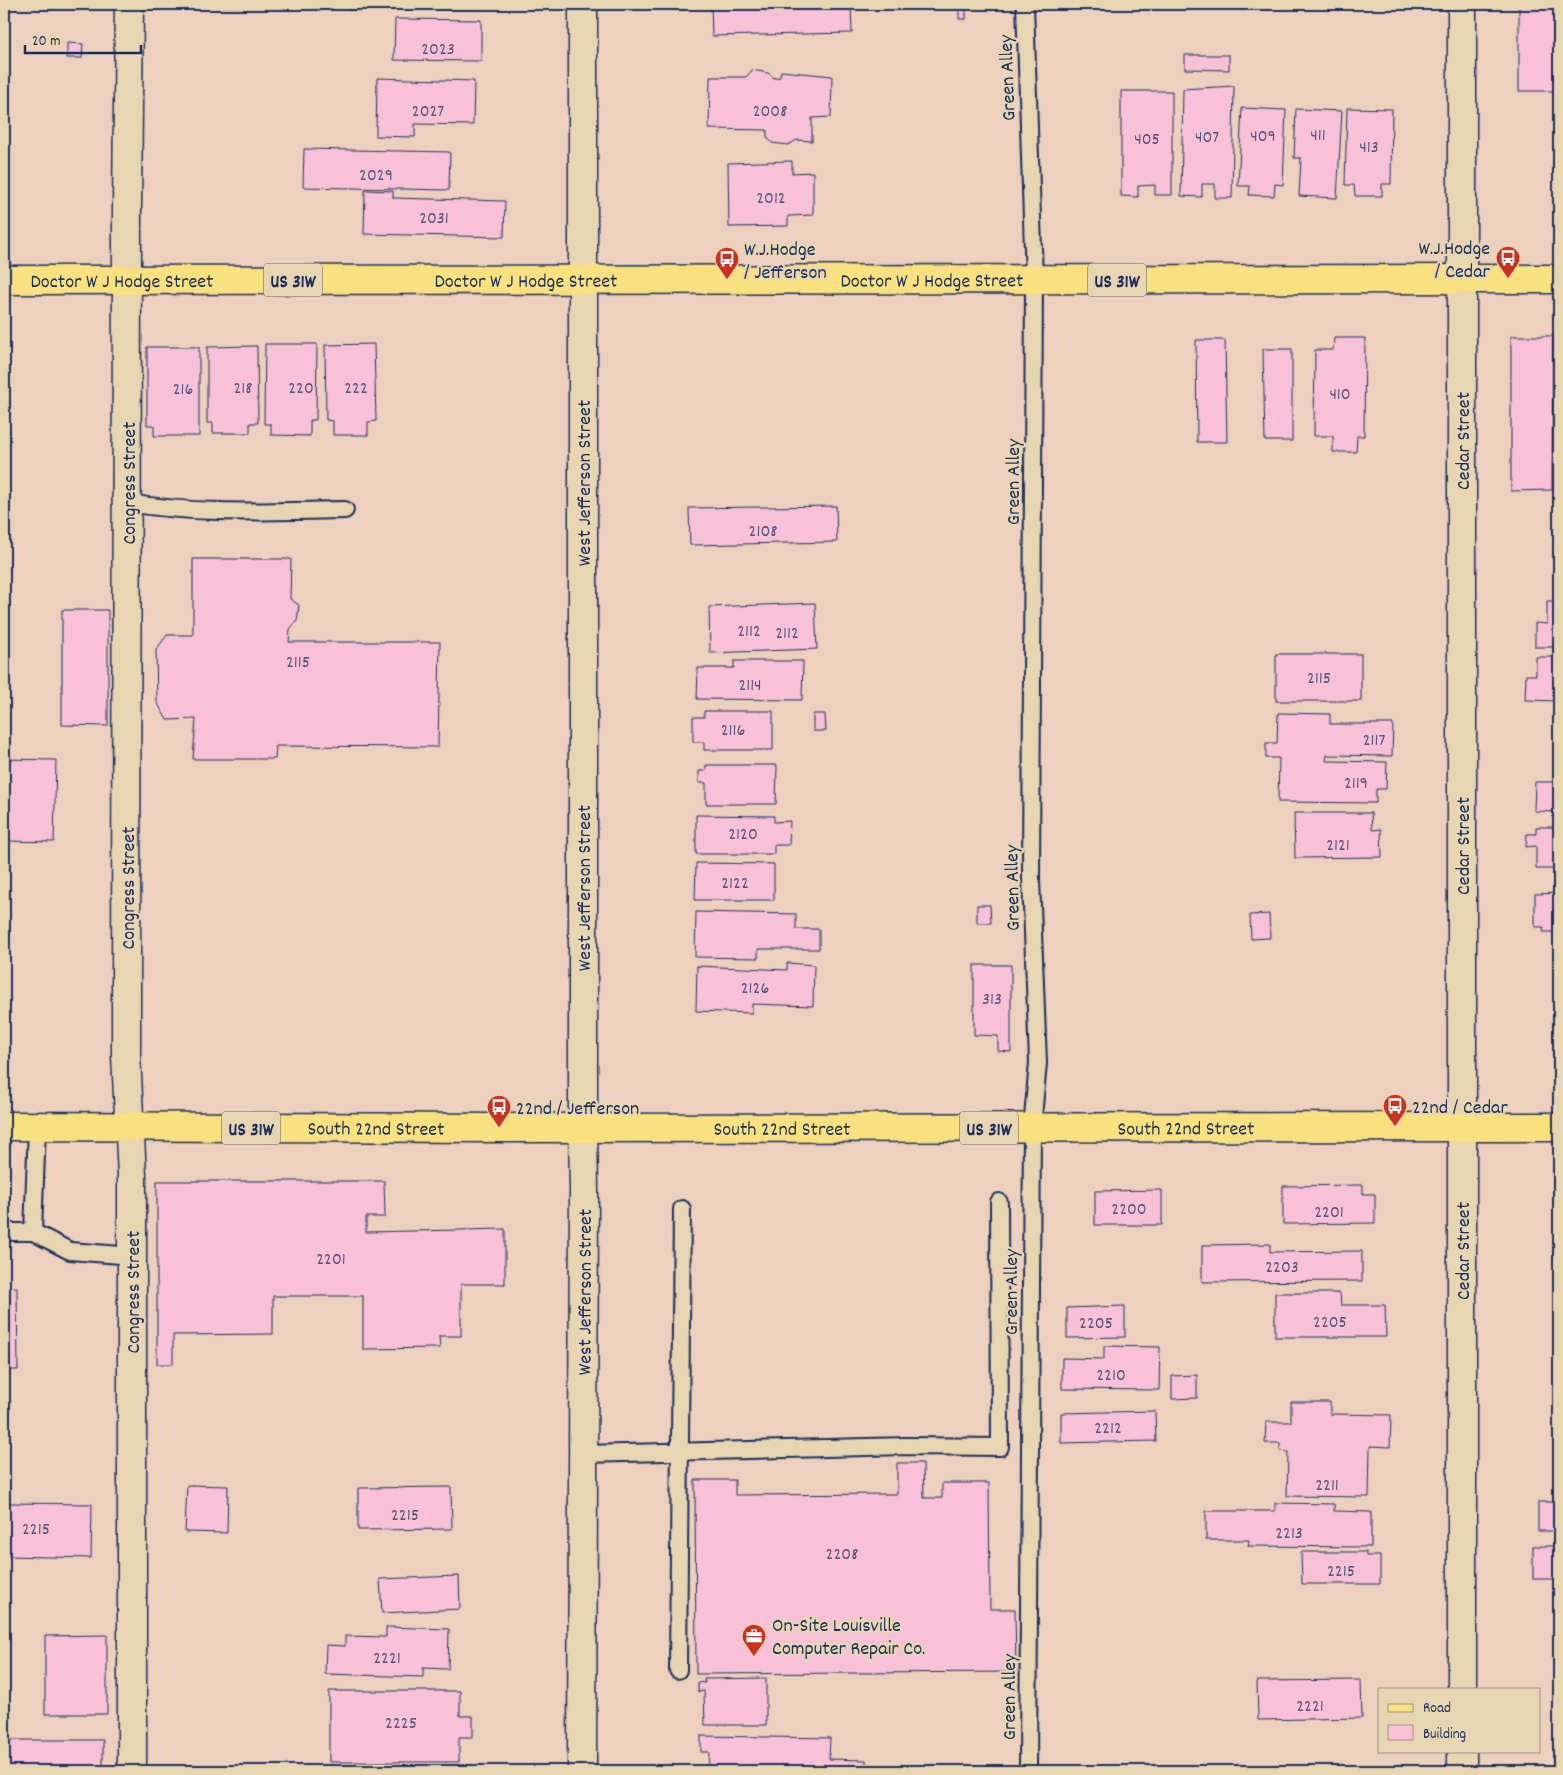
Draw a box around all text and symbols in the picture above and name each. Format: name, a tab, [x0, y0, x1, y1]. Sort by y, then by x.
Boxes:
scale bar	[25, 22, 141, 54]
text: 20 m	[32, 31, 60, 53]
street label: Green Alley	[993, 33, 1024, 121]
house number: 2023	[421, 38, 455, 63]
house number: 2027	[412, 100, 444, 125]
house number: 2008	[753, 100, 787, 125]
house number: 411	[1310, 124, 1326, 149]
house number: 409	[1250, 125, 1276, 150]
house number: 407	[1195, 126, 1219, 151]
house number: 405	[1134, 128, 1160, 153]
house number: 413	[1359, 136, 1379, 161]
house number: 2029	[359, 164, 393, 189]
house number: 2012	[756, 187, 786, 212]
house number: 2031	[419, 207, 449, 232]
place label: W.J.Hodge / Cedar	[1419, 236, 1491, 287]
place label: W.J.Hodge / Jefferson	[744, 237, 827, 288]
bus stop icon: W.J.Hodge / Cedar	[1495, 245, 1521, 279]
bus stop icon: W.J.Hodge / Jefferson	[714, 246, 740, 280]
road number: US 31W	[264, 264, 322, 296]
road number: US 31W	[1088, 264, 1146, 296]
street label: Doctor W J Hodge Street	[841, 268, 1023, 296]
street label: Doctor W J Hodge Street	[31, 269, 213, 297]
street label: Doctor W J Hodge Street	[435, 269, 617, 297]
house number: 218	[233, 377, 253, 402]
house number: 220	[288, 377, 314, 402]
house number: 222	[344, 377, 368, 402]
house number: 216	[173, 378, 193, 403]
house number: 410	[1329, 383, 1351, 408]
street label: Cedar Street	[1451, 392, 1479, 490]
street label: West Jefferson Street	[572, 400, 600, 566]
street label: Congress Street	[117, 421, 145, 545]
street label: Green Alley	[1001, 438, 1029, 525]
house number: 2108	[749, 520, 777, 545]
house number: 2112	[737, 620, 761, 645]
house number: 2112	[775, 622, 799, 647]
house number: 2115	[286, 651, 310, 676]
house number: 2115	[1307, 667, 1331, 692]
house number: 2114	[738, 674, 762, 699]
house number: 2116	[721, 719, 745, 744]
house number: 2117	[1363, 729, 1385, 754]
house number: 2119	[1344, 772, 1368, 797]
street label: Cedar Street	[1451, 797, 1479, 895]
street label: West Jefferson Street	[572, 805, 600, 971]
house number: 2120	[728, 823, 758, 848]
street label: Congress Street	[116, 826, 144, 950]
house number: 2121	[1326, 834, 1350, 859]
street label: Green Alley	[999, 844, 1029, 931]
house number: 2122	[721, 872, 749, 897]
house number: 2126	[741, 977, 769, 1002]
house number: 313	[982, 988, 1002, 1013]
bus stop icon: 22nd / Cedar	[1382, 1093, 1408, 1127]
bus stop icon: 22nd / Jefferson	[486, 1094, 512, 1128]
place label: 22nd / Cedar	[1412, 1095, 1508, 1123]
place label: 22nd / Jefferson	[516, 1096, 639, 1124]
road number: US 31W	[222, 1112, 280, 1144]
road number: US 31W	[960, 1112, 1018, 1144]
street label: South 22nd Street	[307, 1116, 444, 1145]
street label: South 22nd Street	[1118, 1116, 1254, 1144]
street label: South 22nd Street	[714, 1117, 850, 1145]
house number: 2200	[1111, 1198, 1147, 1223]
house number: 2201	[1314, 1201, 1344, 1226]
street label: Cedar Street	[1451, 1202, 1479, 1300]
street label: West Jefferson Street	[572, 1209, 601, 1375]
street label: Congress Street	[121, 1230, 149, 1354]
house number: 2201	[316, 1248, 346, 1273]
street label: Green Alley	[999, 1248, 1027, 1335]
house number: 2203	[1265, 1256, 1299, 1281]
house number: 2205	[1313, 1311, 1347, 1336]
house number: 2205	[1079, 1312, 1113, 1337]
house number: 2210	[1096, 1364, 1126, 1389]
house number: 2212	[1094, 1417, 1122, 1442]
house number: 2211	[1315, 1474, 1339, 1499]
house number: 2215	[391, 1504, 419, 1529]
house number: 2215	[22, 1518, 50, 1543]
house number: 2213	[1275, 1522, 1303, 1547]
house number: 2208	[826, 1543, 858, 1568]
house number: 2215	[1327, 1560, 1355, 1585]
place label: On-Site Louisville Computer Repair Co.	[772, 1613, 925, 1664]
office icon: On-Site Louisville Computer Repair Co.	[741, 1623, 767, 1657]
house number: 2221	[373, 1647, 401, 1672]
street label: Green Alley	[997, 1653, 1025, 1740]
legend	[1378, 1688, 1540, 1752]
house number: 2221	[1296, 1695, 1324, 1720]
text: Road	[1423, 1698, 1451, 1720]
house number: 2225	[385, 1712, 417, 1737]
text: Building	[1423, 1724, 1466, 1746]

